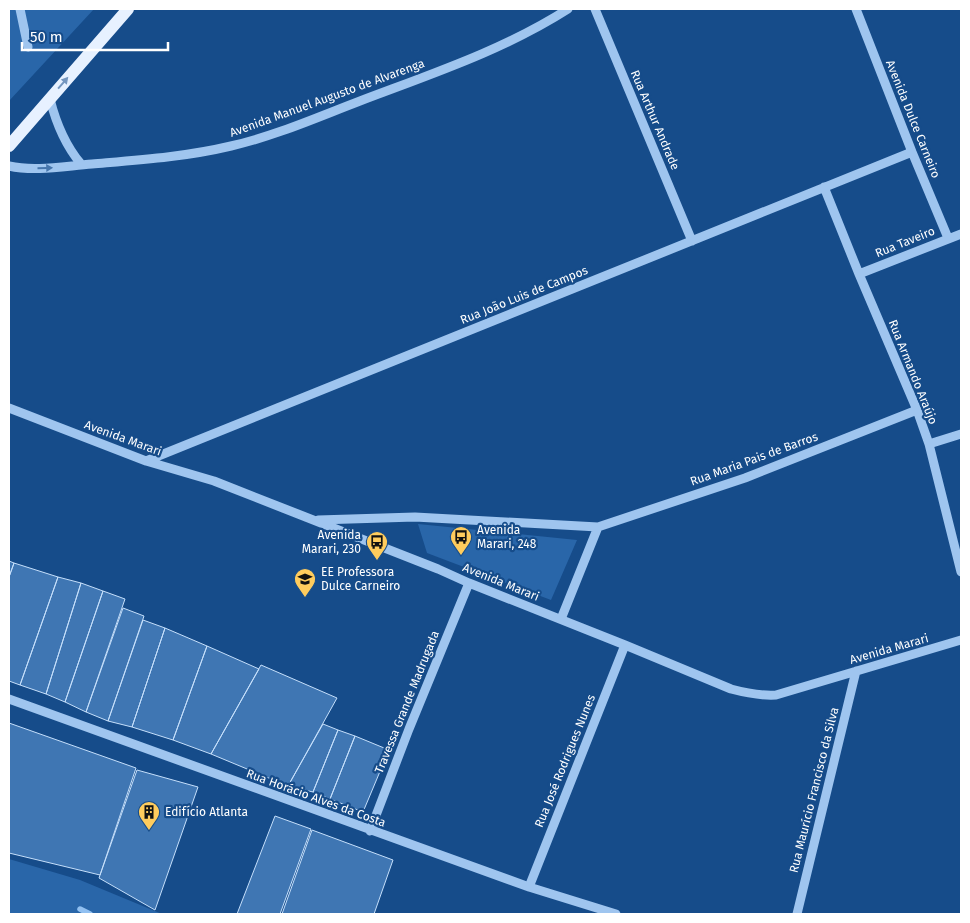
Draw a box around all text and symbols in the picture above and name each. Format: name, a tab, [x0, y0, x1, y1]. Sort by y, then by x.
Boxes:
scale bar	[22, 20, 169, 52]
text: 50 m	[30, 28, 63, 46]
street label: Avenida Manuel Augusto de Alvarenga	[228, 56, 426, 140]
street label: Avenida Dulce Carneiro	[883, 58, 943, 180]
street label: Rua Arthur Andrade	[628, 68, 682, 172]
one-way arrow	[58, 76, 69, 89]
one-way arrow	[37, 163, 53, 171]
street label: Rua Taveiro	[873, 224, 937, 260]
street label: Rua João Luis de Campos	[458, 263, 590, 327]
street label: Rua Armando Araújo	[886, 318, 940, 426]
street label: Avenida Marari	[82, 418, 164, 458]
street label: Rua Maria Pais de Barros	[688, 429, 820, 489]
place label: Avenida Marari, 248	[477, 523, 537, 551]
bus stop icon: Avenida Marari, 248	[449, 525, 473, 556]
place label: Avenida Marari, 230	[302, 528, 361, 556]
bus stop icon: Avenida Marari, 230	[365, 530, 389, 561]
street label: Avenida Marari	[461, 560, 541, 604]
place label: EE Professora Dulce Carneiro	[321, 565, 400, 593]
school or university icon: EE Professora Dulce Carneiro	[293, 567, 317, 598]
street label: Travessa Grande Madrugada	[372, 629, 442, 775]
street label: Avenida Marari	[848, 631, 930, 667]
street label: Rua José Rodrigues Nunes	[532, 692, 598, 829]
street label: Rua Maurício Francisco da Silva	[787, 706, 841, 874]
street label: Rua Horácio Alves da Costa	[244, 766, 388, 830]
building icon: Edifício Atlanta	[137, 800, 161, 831]
place label: Edifício Atlanta	[165, 805, 248, 819]

